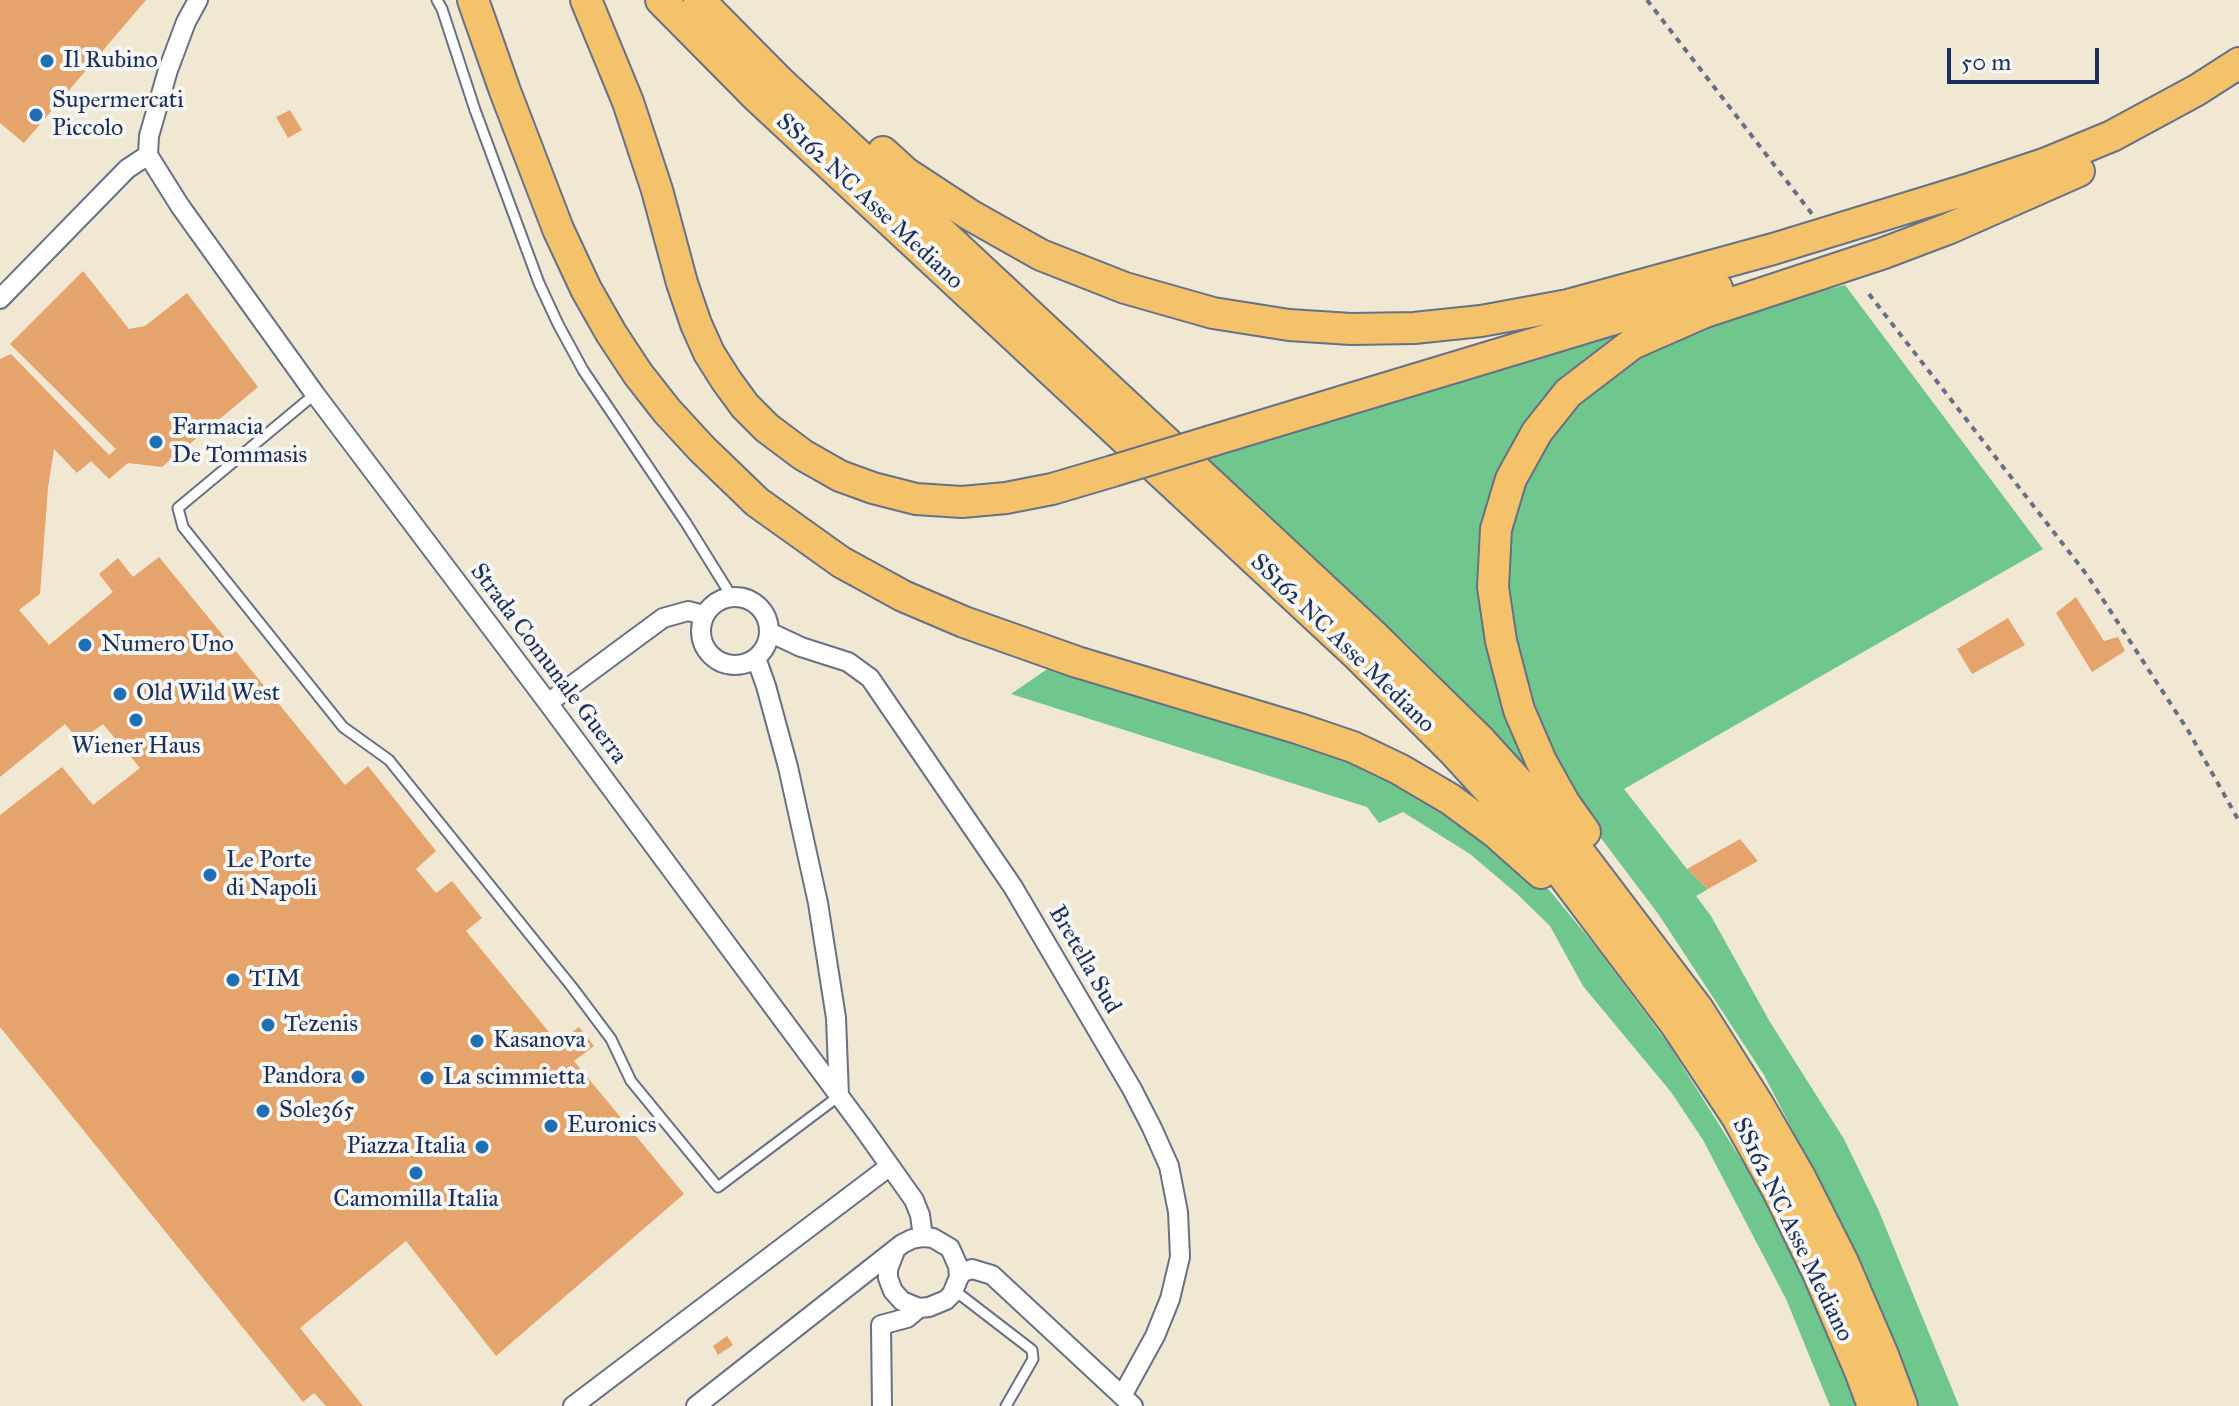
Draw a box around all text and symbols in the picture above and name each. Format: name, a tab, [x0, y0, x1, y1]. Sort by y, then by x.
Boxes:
scale bar	[1951, 32, 2103, 82]
place label: Il Rubino	[63, 47, 158, 75]
text: 50 m	[1961, 47, 2011, 77]
marker: Il Rubino	[38, 52, 56, 70]
place label: Supermercati Piccolo	[52, 87, 184, 143]
marker: Supermercati Piccolo	[27, 106, 45, 124]
street label: SS162 NC Asse Mediano	[769, 108, 969, 296]
place label: Farmacia De Tommasis	[172, 414, 307, 470]
marker: Farmacia De Tommasis	[147, 433, 165, 451]
street label: SS162 NC Asse Mediano	[1244, 548, 1440, 740]
street label: Strada Comunale Guerra	[463, 558, 633, 770]
place label: Numero Uno	[101, 631, 234, 659]
marker: Numero Uno	[76, 636, 94, 654]
place label: Old Wild West	[136, 680, 280, 708]
marker: Old Wild West	[111, 685, 129, 703]
marker: Wiener Haus	[127, 711, 145, 729]
place label: Wiener Haus	[72, 733, 200, 761]
place label: Le Porte di Napoli	[226, 847, 317, 903]
marker: Le Porte di Napoli	[201, 866, 219, 884]
street label: Bretella Sud	[1042, 901, 1126, 1019]
place label: TIM	[249, 966, 300, 994]
marker: TIM	[224, 971, 242, 989]
place label: Tezenis	[284, 1011, 358, 1039]
marker: Tezenis	[259, 1016, 277, 1034]
place label: Kasanova	[493, 1027, 586, 1055]
marker: Kasanova	[468, 1032, 486, 1050]
place label: Pandora	[262, 1063, 342, 1091]
place label: La scimmietta	[443, 1064, 585, 1092]
marker: Pandora	[349, 1068, 367, 1086]
marker: La scimmietta	[418, 1069, 436, 1087]
place label: Sole365	[279, 1097, 354, 1125]
marker: Sole365	[254, 1102, 272, 1120]
place label: Euronics	[567, 1112, 656, 1140]
street label: SS162 NC Asse Mediano	[1725, 1113, 1859, 1347]
marker: Euronics	[542, 1117, 560, 1135]
place label: Piazza Italia	[346, 1133, 466, 1161]
marker: Piazza Italia	[473, 1138, 491, 1156]
marker: Camomilla Italia	[407, 1164, 425, 1182]
place label: Camomilla Italia	[333, 1186, 499, 1214]

